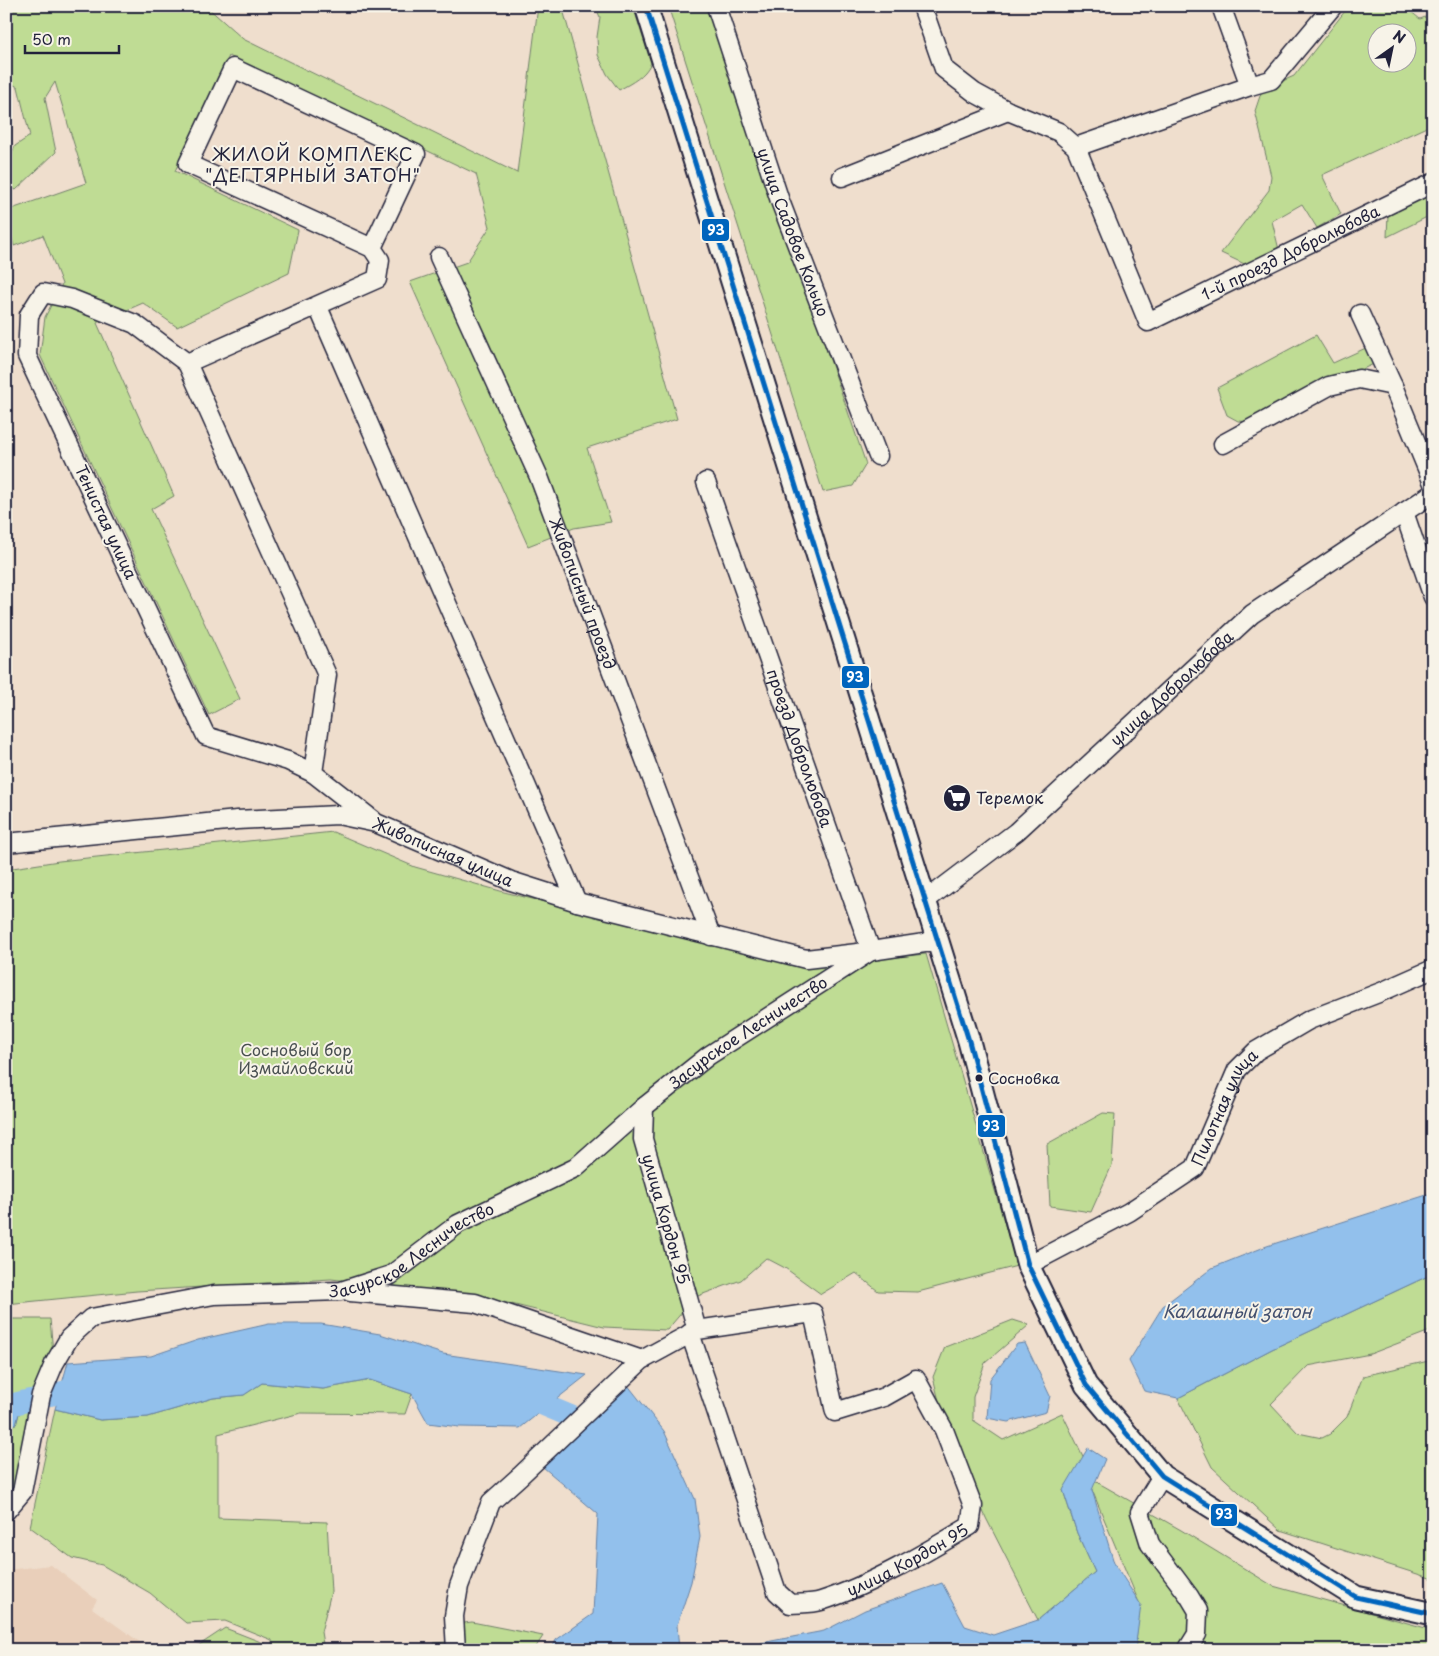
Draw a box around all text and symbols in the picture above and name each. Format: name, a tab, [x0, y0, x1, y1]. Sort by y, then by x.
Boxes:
scale bar	[25, 22, 119, 54]
north arrow	[1366, 22, 1416, 72]
text: N	[1389, 25, 1410, 49]
text: 50 m	[32, 27, 71, 50]
district label: ЖИЛОЙ КОМПЛЕКС "ДЕГТЯРНЫЙ ЗАТОН"	[205, 140, 421, 188]
street label: улица Садовое Кольцо	[752, 144, 836, 320]
street label: 1-й проезд Добролюбова	[1197, 198, 1383, 305]
line badge: 93	[701, 218, 730, 242]
text: 93	[707, 219, 725, 240]
street label: Тенистая улица	[70, 460, 144, 583]
street label: Живописный проезд	[544, 514, 623, 672]
street label: улица Добролюбова	[1104, 624, 1238, 751]
street label: проезд Добролюбова	[762, 665, 840, 830]
line badge: 93	[841, 665, 870, 689]
text: 93	[846, 666, 864, 687]
supermarket icon: Теремок	[942, 783, 972, 813]
place label: Теремок	[976, 785, 1044, 809]
street label: Живописная улица	[369, 810, 518, 892]
street label: Засурское Лесничество	[662, 969, 832, 1095]
park label: Сосновый бор Измайловский	[238, 1037, 354, 1079]
street label: Пилотная улица	[1184, 1043, 1263, 1169]
place label: Сосновка	[988, 1066, 1060, 1089]
marker: Сосновка	[974, 1073, 984, 1083]
line badge: 93	[977, 1114, 1006, 1138]
text: 93	[982, 1115, 1000, 1136]
street label: улица Кордон 95	[637, 1151, 697, 1287]
street label: Засурское Лесничество	[328, 1196, 498, 1302]
water label: Калашный затон	[1162, 1297, 1313, 1324]
line badge: 93	[1210, 1503, 1238, 1527]
text: 93	[1215, 1503, 1233, 1524]
street label: улица Кордон 95	[843, 1517, 973, 1601]

